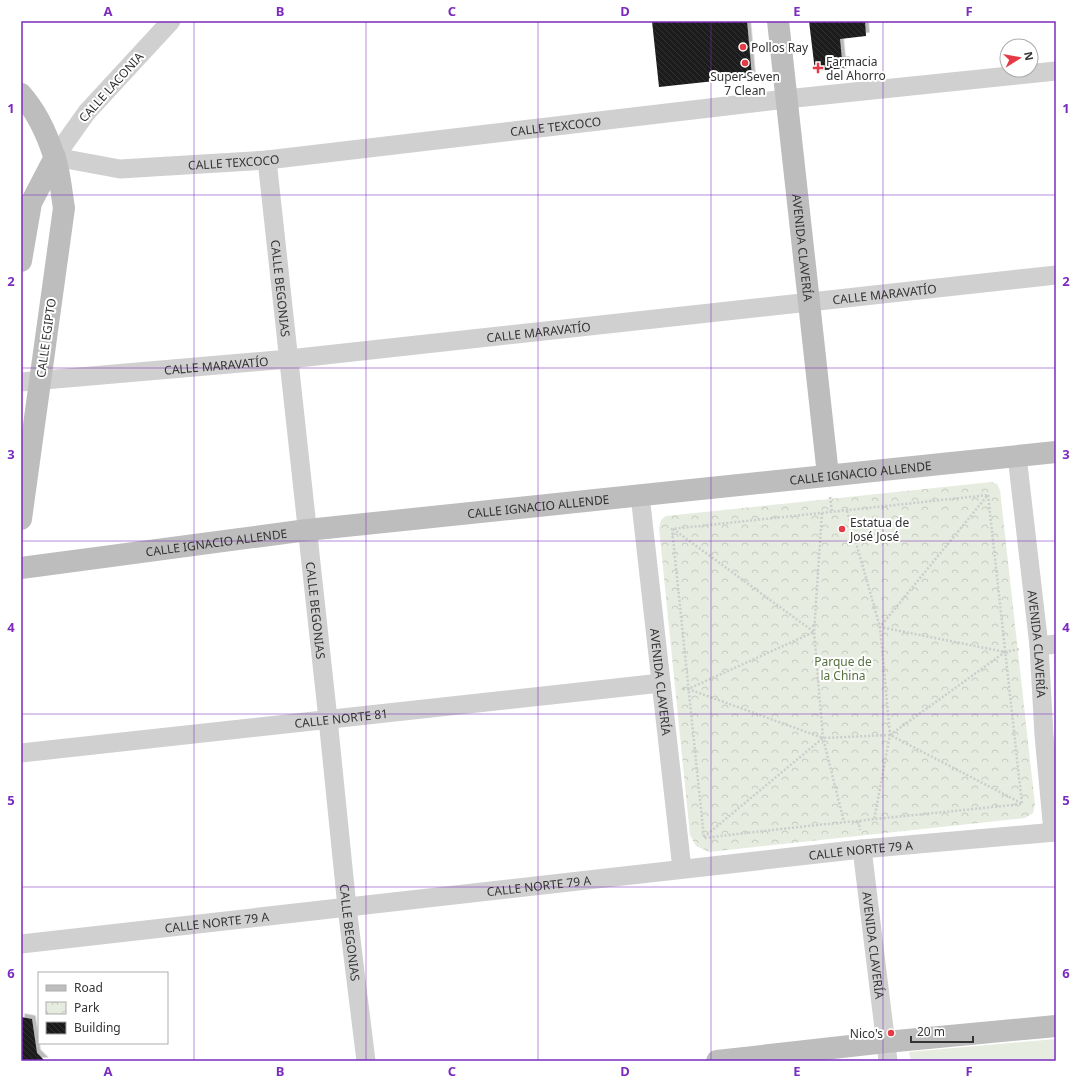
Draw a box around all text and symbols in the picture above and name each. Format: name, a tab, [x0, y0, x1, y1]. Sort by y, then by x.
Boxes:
text: A	[104, 2, 113, 20]
text: B	[276, 2, 284, 20]
text: C	[448, 2, 456, 20]
text: D	[620, 2, 630, 20]
text: E	[793, 2, 801, 20]
text: F	[965, 2, 973, 20]
north arrow	[999, 38, 1039, 78]
place label: Pollos Ray	[751, 39, 809, 56]
marker: Pollos Ray	[738, 42, 748, 52]
street label: CALLE LACONIA	[75, 48, 147, 126]
text: N	[1021, 50, 1038, 62]
place label: Farmacia del Ahorro	[826, 53, 886, 84]
marker: Super Seven 7 Clean	[740, 58, 750, 68]
marker: Farmacia del Ahorro	[813, 63, 823, 73]
place label: Super Seven 7 Clean	[710, 68, 780, 99]
text: 1	[7, 99, 15, 117]
text: 1	[1062, 99, 1070, 117]
street label: CALLE TEXCOCO	[509, 112, 602, 140]
street label: CALLE TEXCOCO	[188, 150, 280, 173]
street label: AVENIDA CLAVERÍA	[789, 193, 817, 302]
street label: CALLE BEGONIAS	[267, 239, 295, 338]
text: 2	[7, 272, 15, 290]
text: 2	[1062, 272, 1070, 290]
street label: CALLE MARAVATÍO	[832, 280, 937, 308]
street label: CALLE EGIPTO	[32, 297, 60, 379]
street label: CALLE MARAVATÍO	[486, 318, 591, 346]
street label: CALLE MARAVATÍO	[163, 352, 269, 378]
text: 3	[7, 445, 15, 463]
text: 3	[1062, 445, 1070, 463]
street label: CALLE IGNACIO ALLENDE	[789, 457, 932, 488]
street label: CALLE IGNACIO ALLENDE	[466, 490, 610, 522]
place label: Estatua de José José	[849, 514, 909, 545]
street label: CALLE IGNACIO ALLENDE	[144, 524, 288, 560]
marker: Estatua de José José	[837, 524, 847, 534]
street label: CALLE BEGONIAS	[302, 561, 330, 660]
street label: AVENIDA CLAVERÍA	[1024, 589, 1050, 698]
text: 4	[7, 618, 15, 636]
text: 4	[1062, 618, 1070, 636]
street label: AVENIDA CLAVERÍA	[647, 627, 675, 737]
park label: Parque de la China	[814, 653, 872, 684]
street label: CALLE NORTE 81	[293, 704, 389, 732]
text: 5	[7, 791, 15, 809]
text: 5	[1062, 791, 1070, 809]
street label: CALLE NORTE 79 A	[808, 836, 914, 863]
street label: CALLE NORTE 79 A	[486, 871, 592, 900]
street label: CALLE BEGONIAS	[336, 883, 365, 982]
street label: AVENIDA CLAVERÍA	[859, 891, 889, 1000]
street label: CALLE NORTE 79 A	[164, 908, 270, 936]
text: 6	[7, 964, 15, 982]
text: 6	[1062, 964, 1070, 982]
legend	[38, 972, 168, 1044]
text: Road	[74, 979, 103, 996]
text: Park	[74, 999, 100, 1016]
scale bar	[911, 1018, 973, 1044]
text: Building	[74, 1019, 121, 1036]
text: 20 m	[917, 1023, 945, 1040]
place label: Nico's	[850, 1025, 883, 1042]
marker: Nico's	[886, 1028, 896, 1038]
text: A	[104, 1062, 113, 1080]
text: B	[276, 1062, 284, 1080]
text: C	[448, 1062, 456, 1080]
text: D	[620, 1062, 630, 1080]
text: E	[793, 1062, 801, 1080]
text: F	[965, 1062, 973, 1080]

